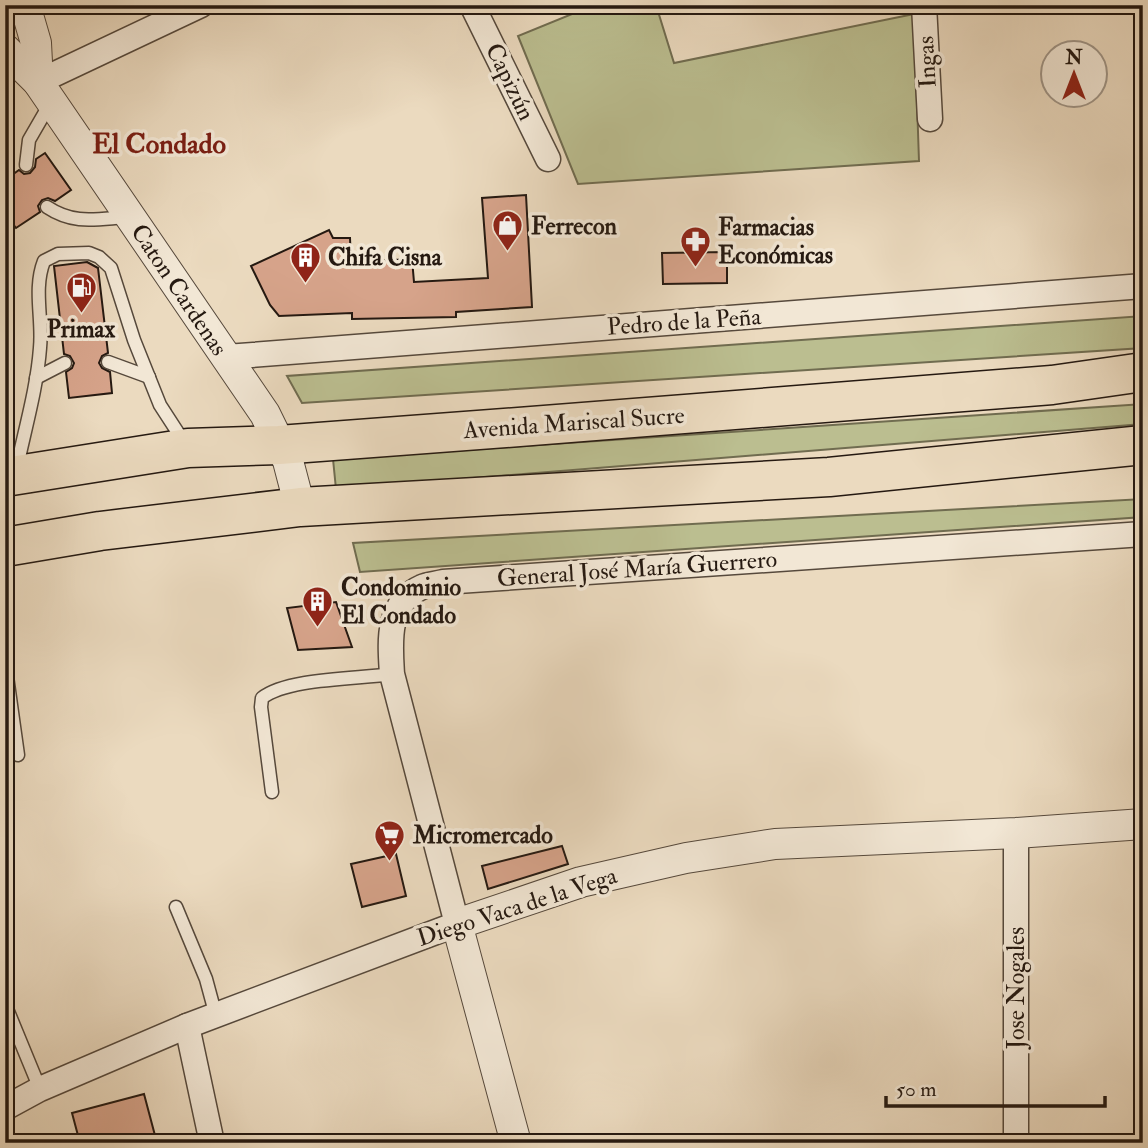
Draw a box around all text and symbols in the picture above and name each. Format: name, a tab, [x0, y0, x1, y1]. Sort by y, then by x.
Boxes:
street label: Ingas	[910, 35, 944, 89]
street label: Capizún	[478, 38, 542, 126]
north arrow	[1040, 38, 1110, 108]
text: N	[1064, 46, 1083, 70]
district label: El Condado	[92, 127, 227, 162]
shop icon: Ferrecon	[491, 209, 525, 253]
place label: Ferrecon	[531, 211, 618, 242]
place label: Farmacias Económicas	[718, 212, 833, 271]
street label: Caton Cardenas	[124, 218, 234, 362]
pharmacy icon: Farmacias Económicas	[678, 224, 712, 268]
building icon: Chifa Cisna	[288, 240, 322, 284]
place label: Chifa Cisna	[328, 242, 443, 273]
fuel station icon: Primax	[64, 270, 98, 314]
street label: Pedro de la Peña	[606, 301, 763, 343]
place label: Primax	[47, 314, 115, 345]
street label: Avenida Mariscal Sucre	[461, 400, 686, 446]
street label: General José María Guerrero	[496, 544, 778, 594]
place label: Condominio El Condado	[341, 572, 461, 631]
building icon: Condominio El Condado	[301, 584, 335, 628]
supermarket icon: Micromercado	[373, 818, 407, 862]
place label: Micromercado	[412, 820, 553, 851]
street label: Diego Vaca de la Vega	[413, 860, 622, 954]
street label: Jose Nogales	[1001, 927, 1032, 1050]
scale bar	[886, 1064, 1104, 1108]
text: 50 m	[896, 1076, 937, 1103]

